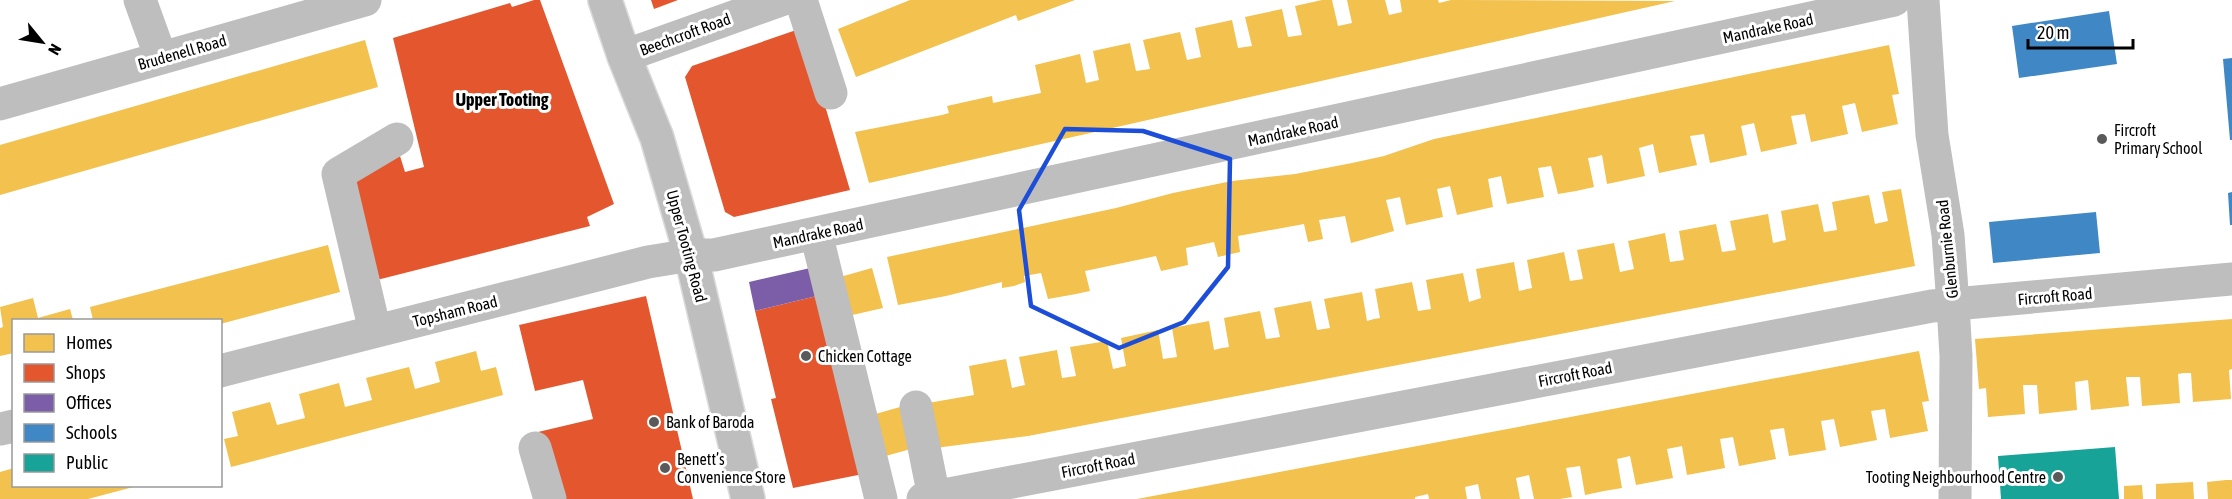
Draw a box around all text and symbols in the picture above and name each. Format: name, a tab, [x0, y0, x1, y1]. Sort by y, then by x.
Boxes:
street label: Beechcroft Road	[637, 9, 733, 59]
street label: Mandrake Road	[1721, 10, 1815, 46]
north arrow	[12, 12, 72, 72]
scale bar	[2028, 12, 2133, 50]
text: 20 m	[2037, 22, 2069, 43]
street label: Brudenell Road	[136, 31, 228, 73]
text: N	[45, 41, 65, 58]
district label: Upper Tooting	[455, 89, 549, 110]
street label: Mandrake Road	[1246, 113, 1340, 149]
place label: Fircroft Primary School	[2114, 121, 2203, 158]
marker: Fircroft Primary School	[2095, 132, 2109, 146]
street label: Upper Tooting Road	[662, 188, 711, 304]
street label: Glenburnie Road	[1933, 199, 1961, 299]
street label: Mandrake Road	[771, 215, 865, 251]
street label: Fircroft Road	[2017, 284, 2093, 308]
street label: Topsham Road	[411, 292, 499, 331]
legend	[12, 319, 222, 487]
text: Homes	[66, 332, 112, 353]
place label: Chicken Cottage	[818, 347, 912, 366]
marker: Chicken Cottage	[799, 349, 813, 363]
street label: Fircroft Road	[1537, 358, 1613, 390]
text: Shops	[66, 362, 106, 383]
text: Offices	[66, 392, 112, 413]
place label: Bank of Baroda	[666, 413, 754, 431]
marker: Bank of Baroda	[647, 415, 661, 429]
text: Schools	[66, 422, 117, 443]
street label: Fircroft Road	[1060, 449, 1136, 481]
place label: Benett’s Convenience Store	[677, 450, 786, 486]
text: Public	[66, 452, 108, 473]
marker: Benett’s Convenience Store	[658, 461, 672, 475]
place label: Tooting Neighbourhood Centre	[1866, 468, 2046, 487]
marker: Tooting Neighbourhood Centre	[2051, 470, 2065, 484]

